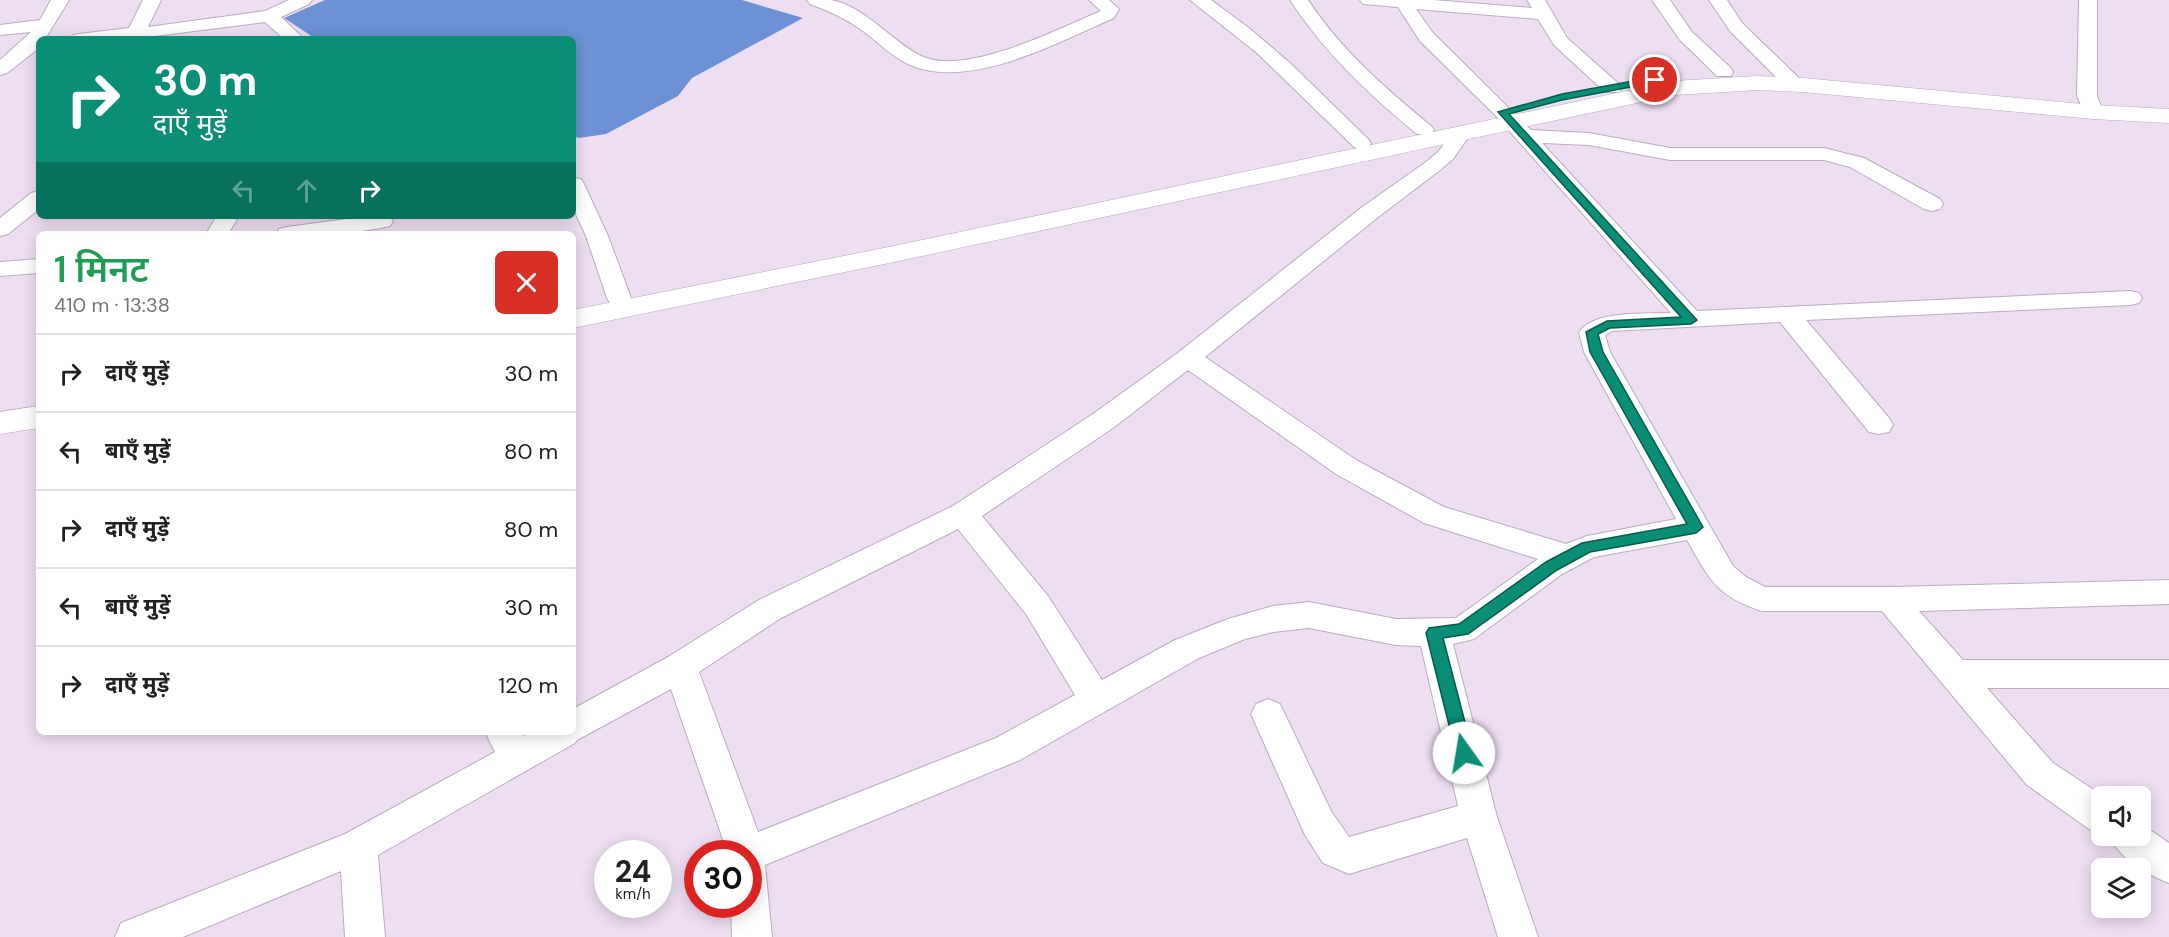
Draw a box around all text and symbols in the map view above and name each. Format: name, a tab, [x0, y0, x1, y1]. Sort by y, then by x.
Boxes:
text: 30 m	[153, 53, 257, 108]
pin	[1629, 54, 1680, 105]
icon: right	[54, 60, 132, 138]
icon: arrive	[1638, 63, 1671, 96]
text: दाएँ मुड़ें	[153, 106, 227, 141]
icon: left	[227, 174, 260, 207]
icon: ahead	[290, 174, 323, 207]
icon: right	[353, 174, 386, 207]
text: 1 मिनट	[54, 246, 148, 293]
button: close	[495, 251, 558, 314]
text: 410 m · 13:38	[54, 292, 170, 318]
icon: right	[54, 357, 87, 390]
text: दाएँ मुड़ें	[105, 358, 169, 387]
text: 30 m	[504, 359, 558, 388]
icon: left	[54, 435, 87, 468]
text: बाएँ मुड़ें	[105, 436, 171, 465]
text: 80 m	[504, 437, 558, 466]
icon: right	[54, 513, 87, 546]
text: दाएँ मुड़ें	[105, 514, 169, 543]
text: 80 m	[504, 515, 558, 544]
icon: left	[54, 591, 87, 624]
text: बाएँ मुड़ें	[105, 592, 171, 621]
text: 30 m	[504, 593, 558, 622]
icon: right	[54, 669, 87, 702]
text: दाएँ मुड़ें	[105, 670, 169, 699]
text: 120 m	[498, 671, 558, 700]
position arrow	[1432, 721, 1496, 785]
map controls	[2091, 786, 2151, 918]
button: sound	[2091, 786, 2151, 846]
speed limit sign: 30	[684, 840, 762, 918]
text: 24	[615, 852, 651, 891]
button: layers	[2091, 858, 2151, 918]
text: km/h	[615, 884, 651, 904]

